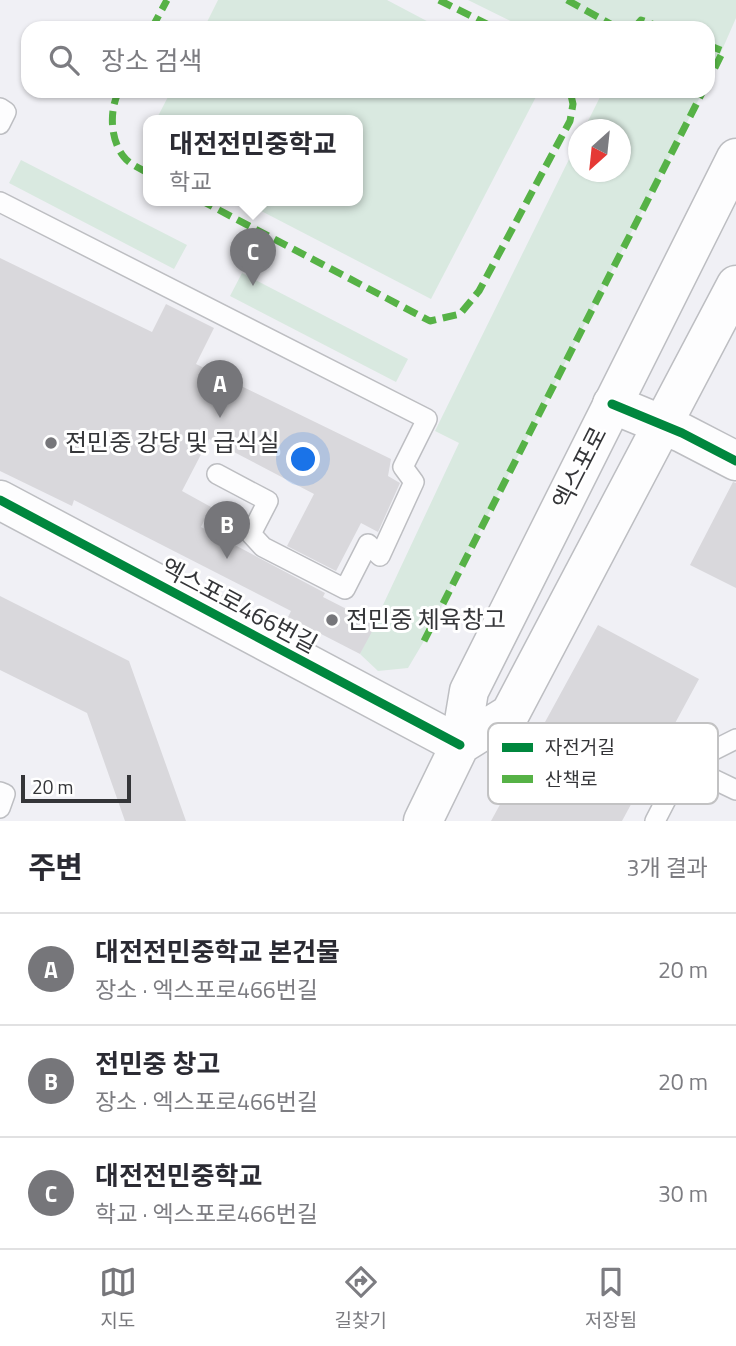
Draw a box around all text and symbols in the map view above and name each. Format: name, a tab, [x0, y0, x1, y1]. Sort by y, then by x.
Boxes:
search box	[21, 21, 715, 98]
icon: search	[45, 41, 83, 79]
text: 장소 검색	[101, 41, 202, 80]
popup	[143, 115, 363, 206]
north arrow	[568, 119, 631, 182]
text: 대전전민중학교	[169, 124, 337, 163]
text: 학교	[169, 164, 212, 199]
pin: C	[230, 228, 276, 286]
pin: A	[197, 360, 243, 418]
street label: 엑스포로	[543, 420, 615, 515]
place label: 전민중 강당 및 급식실	[65, 424, 280, 460]
marker: 전민중 강당 및 급식실	[43, 435, 59, 451]
your location	[286, 442, 320, 476]
pin: B	[204, 501, 250, 559]
street label: 엑스포로466번길	[155, 549, 324, 662]
place label: 전민중 체육창고	[346, 601, 506, 637]
marker: 전민중 체육창고	[324, 612, 340, 628]
legend	[488, 723, 718, 804]
text: 자전거길	[545, 732, 615, 761]
text: 산책로	[545, 764, 597, 793]
scale bar	[21, 772, 131, 804]
text: 20 m	[32, 772, 73, 801]
text: 주변	[28, 844, 83, 890]
text: 3개 결과	[627, 850, 708, 885]
text: 대전전민중학교 본건물	[95, 932, 340, 971]
text: A	[44, 952, 58, 987]
text: 20 m	[658, 952, 708, 987]
text: 장소 · 엑스포로466번길	[95, 972, 318, 1007]
text: 전민중 창고	[95, 1044, 220, 1083]
text: B	[44, 1064, 58, 1099]
text: 20 m	[658, 1064, 708, 1099]
text: 장소 · 엑스포로466번길	[95, 1084, 318, 1119]
text: 대전전민중학교	[95, 1156, 262, 1195]
text: C	[45, 1176, 57, 1211]
text: 30 m	[658, 1176, 708, 1211]
text: 학교 · 엑스포로466번길	[95, 1196, 318, 1231]
tab: 지도	[99, 1263, 137, 1334]
tab: 길찾기	[335, 1263, 387, 1334]
tab: 저장됨	[585, 1263, 637, 1334]

